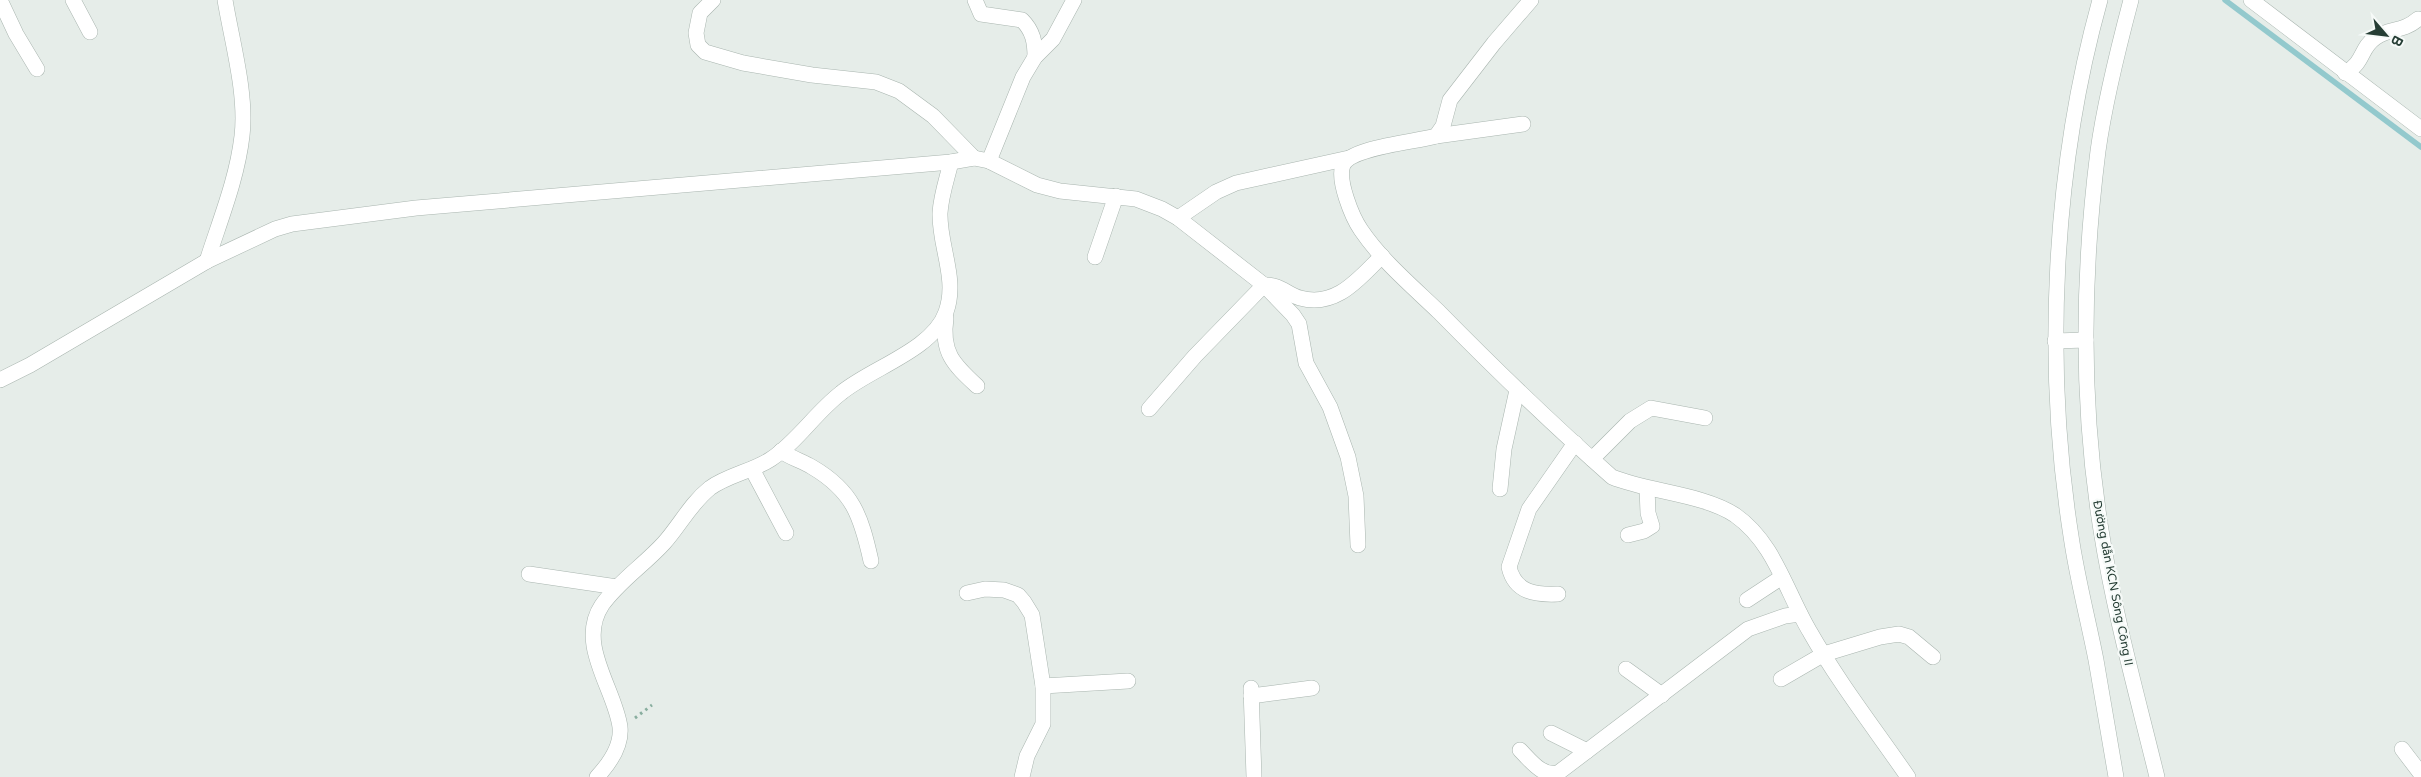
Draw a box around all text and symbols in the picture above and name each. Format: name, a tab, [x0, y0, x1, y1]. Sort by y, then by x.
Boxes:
north arrow	[2361, 10, 2411, 60]
text: B	[2387, 33, 2407, 49]
street label: Đường dẫn KCN Sông Công II	[2090, 499, 2136, 667]

